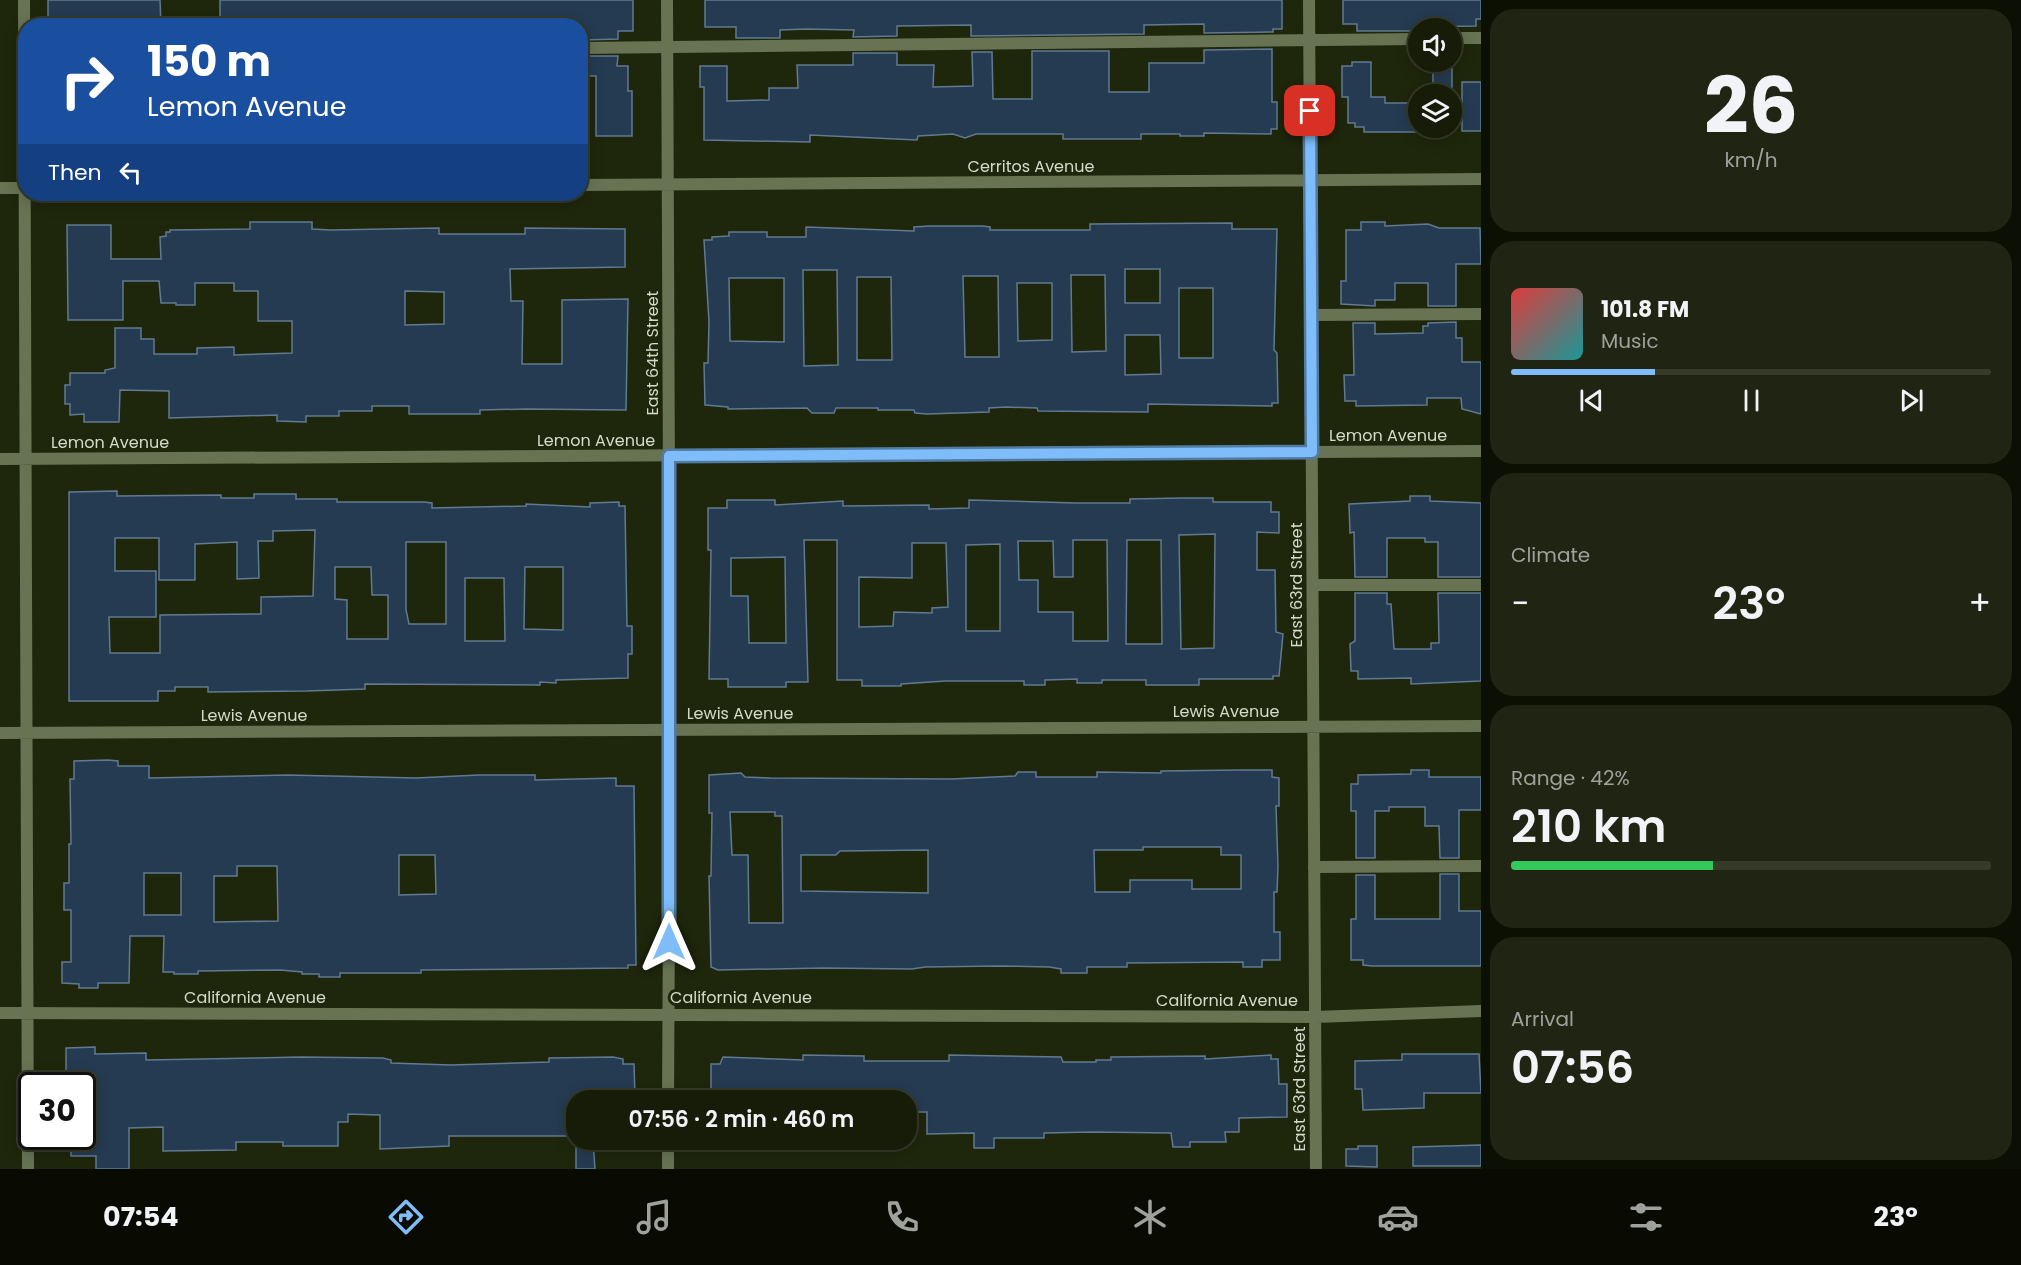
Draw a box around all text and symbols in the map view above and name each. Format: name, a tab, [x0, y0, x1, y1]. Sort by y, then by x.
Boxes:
map controls	[1408, 18, 1462, 138]
button: sound	[1408, 18, 1462, 72]
text: 150 m	[147, 32, 271, 91]
icon: right	[48, 42, 126, 120]
text: 26	[1704, 51, 1798, 160]
button: layers	[1408, 84, 1462, 138]
pin	[1284, 85, 1335, 136]
text: Lemon Avenue	[147, 88, 346, 125]
icon: arrive	[1293, 94, 1326, 127]
text: km/h	[1724, 146, 1778, 174]
street label: Cerritos Avenue	[968, 155, 1095, 178]
icon: left	[114, 156, 147, 189]
text: Then	[48, 157, 102, 188]
street label: East 64th Street	[641, 290, 664, 415]
text: 101.8 FM	[1601, 294, 1689, 325]
text: Music	[1601, 327, 1659, 355]
icon: previous	[1575, 384, 1608, 417]
icon: pause	[1735, 384, 1768, 417]
icon: next	[1895, 384, 1928, 417]
street label: Lemon Avenue	[1329, 424, 1447, 447]
street label: Lemon Avenue	[537, 429, 655, 452]
street label: Lemon Avenue	[51, 431, 169, 454]
street label: East 63rd Street	[1285, 522, 1308, 647]
text: Climate	[1511, 541, 1590, 569]
text: 23°	[1712, 572, 1785, 635]
text: −	[1511, 580, 1529, 627]
text: +	[1968, 580, 1991, 627]
street label: Lewis Avenue	[1173, 700, 1279, 723]
street label: Lewis Avenue	[687, 702, 793, 725]
street label: Lewis Avenue	[201, 704, 307, 727]
text: Range · 42%	[1511, 764, 1630, 792]
text: 210 km	[1511, 795, 1666, 858]
position arrow	[637, 910, 701, 974]
street label: California Avenue	[184, 986, 326, 1009]
street label: California Avenue	[670, 986, 812, 1009]
street label: California Avenue	[1156, 989, 1298, 1012]
text: Arrival	[1511, 1005, 1574, 1033]
street label: East 63rd Street	[1288, 1026, 1311, 1151]
text: 07:56	[1511, 1036, 1634, 1099]
speed limit sign: 30	[18, 1072, 96, 1150]
text: 07:56 · 2 min · 460 m	[629, 1104, 854, 1135]
icon: directions	[385, 1196, 427, 1238]
icon: music	[633, 1196, 675, 1238]
icon: phone	[881, 1196, 923, 1238]
icon: climate	[1129, 1196, 1171, 1238]
icon: car	[1377, 1196, 1419, 1238]
icon: filters	[1625, 1196, 1667, 1238]
text: 07:54	[103, 1198, 179, 1235]
text: 23°	[1874, 1198, 1918, 1235]

